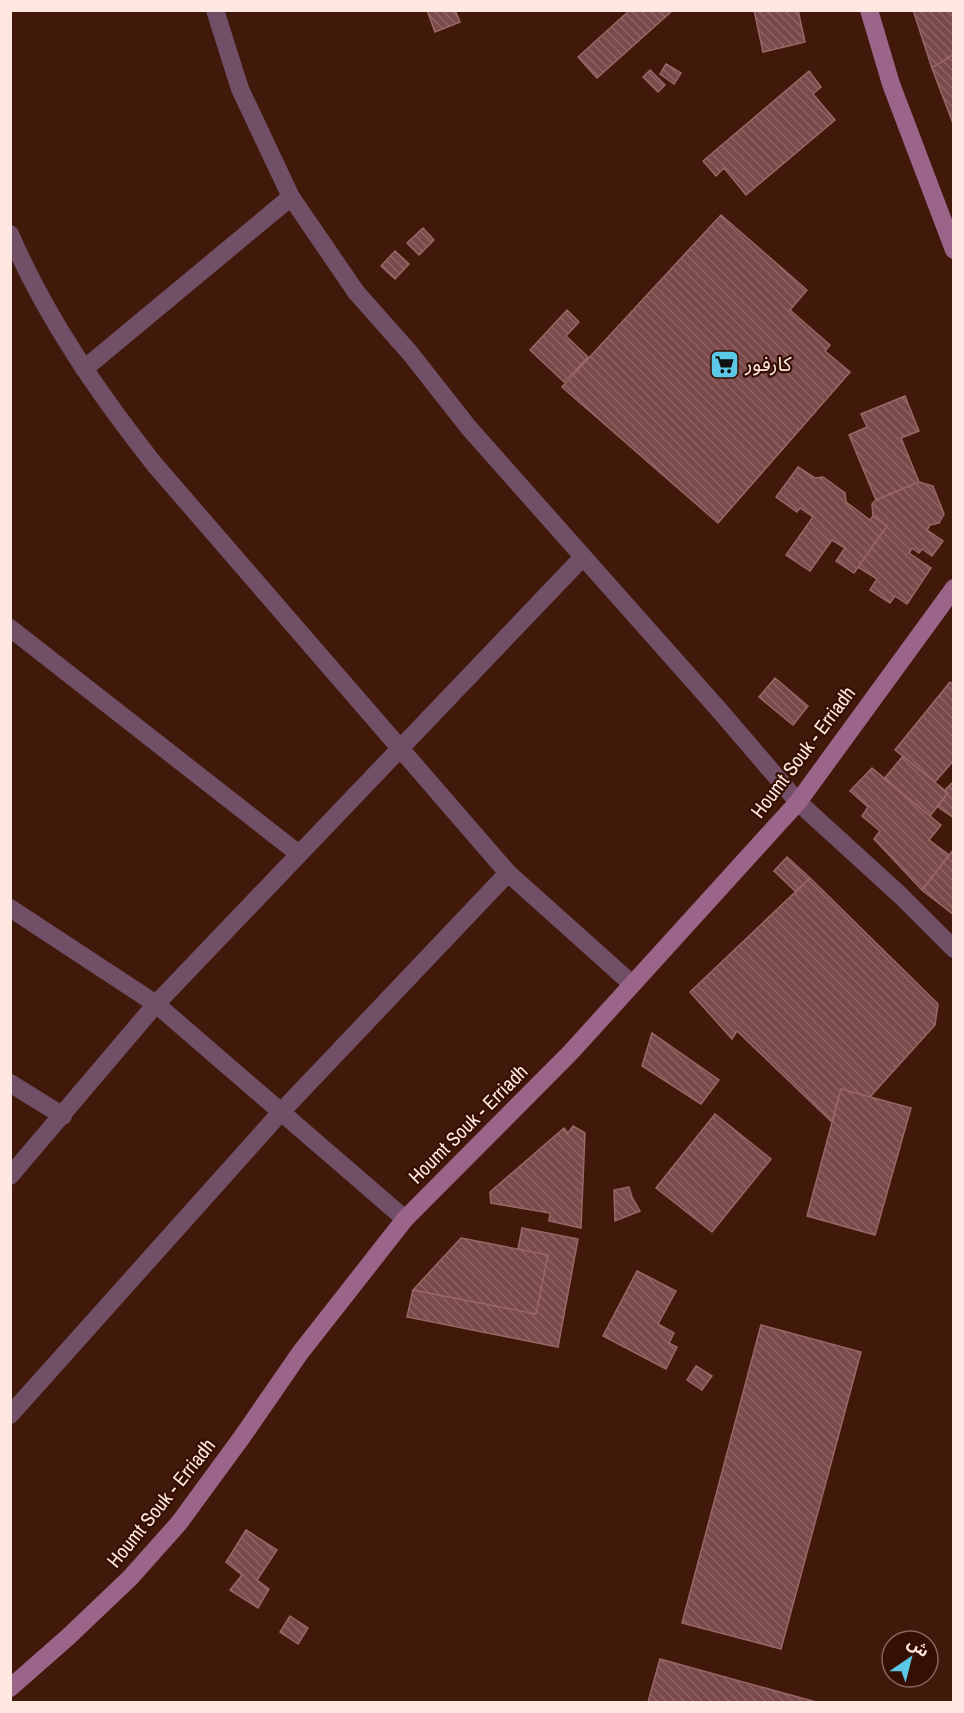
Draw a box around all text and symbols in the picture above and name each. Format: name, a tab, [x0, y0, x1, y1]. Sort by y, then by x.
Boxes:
supermarket icon: كارفور	[708, 348, 740, 380]
place label: كارفور	[744, 350, 792, 377]
street label: Houmt Souk - Erriadh	[744, 680, 861, 823]
street label: Houmt Souk - Erriadh	[402, 1058, 533, 1189]
street label: Houmt Souk - Erriadh	[100, 1433, 221, 1573]
north arrow	[880, 1629, 940, 1689]
text: ش	[903, 1631, 934, 1662]

